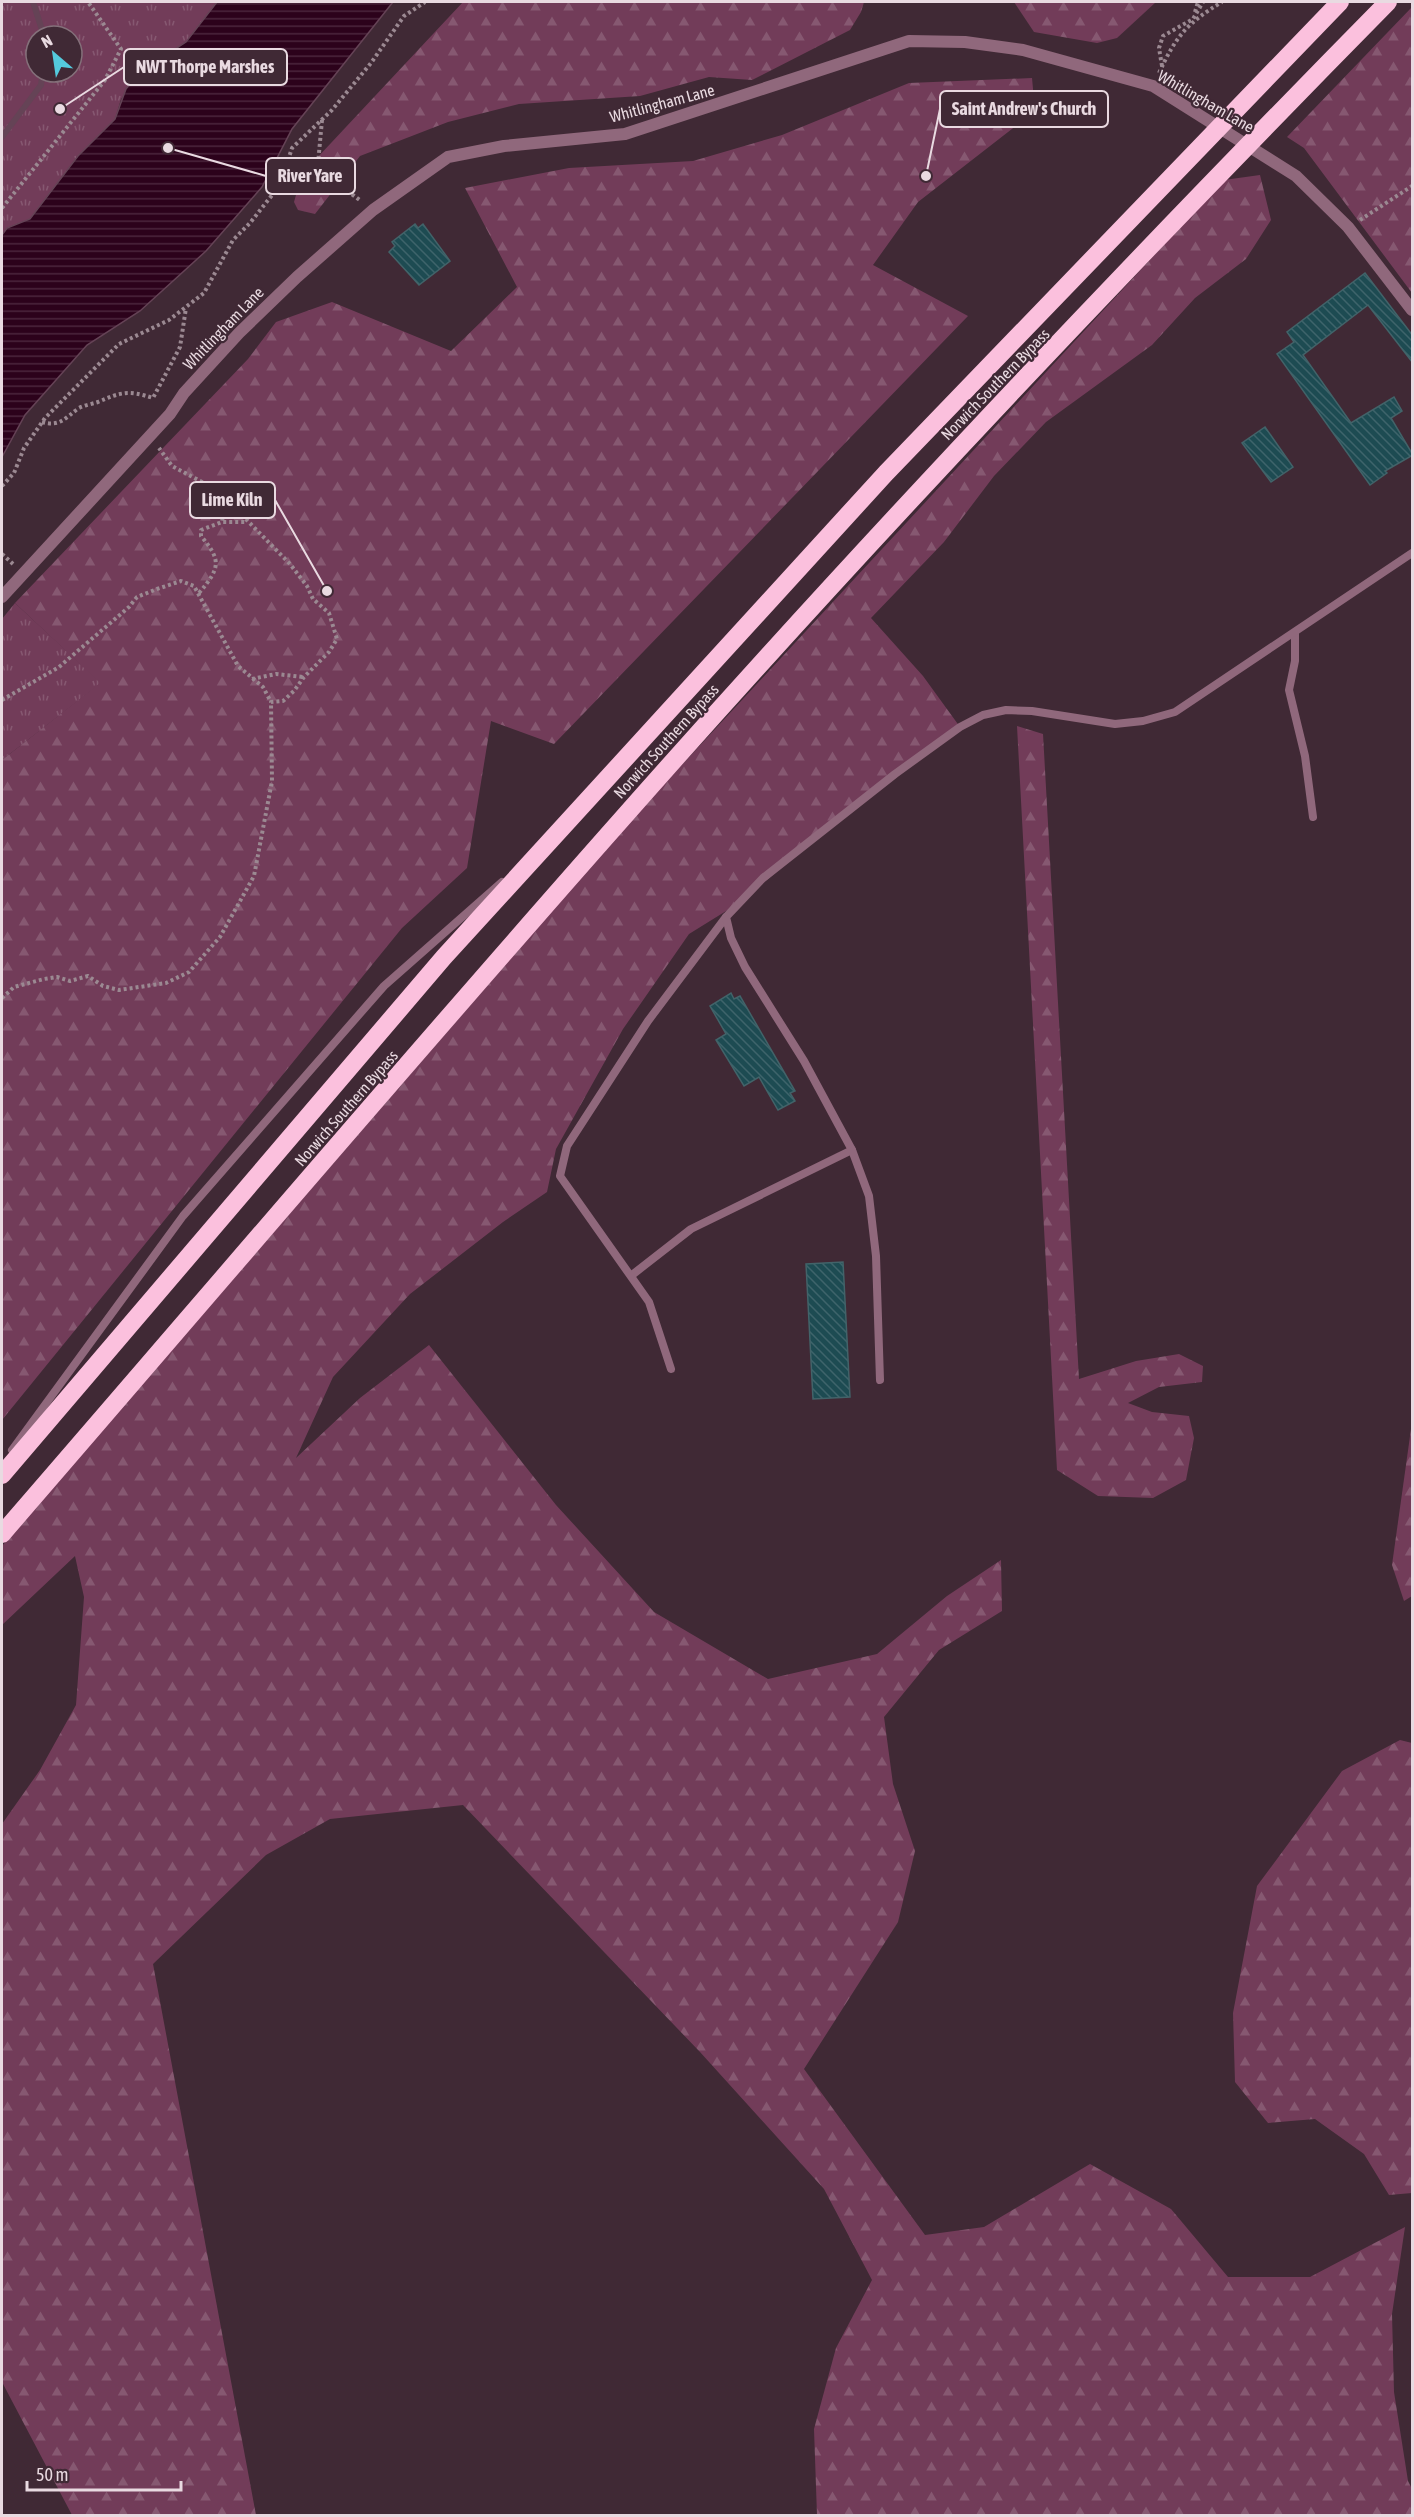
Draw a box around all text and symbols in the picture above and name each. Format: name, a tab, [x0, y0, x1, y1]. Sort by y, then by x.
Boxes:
north arrow	[24, 24, 84, 84]
text: N	[38, 31, 55, 51]
callout: NWT Thorpe Marshes	[124, 49, 287, 85]
text: NWT Thorpe Marshes	[136, 56, 275, 77]
street label: Whitlingham Lane	[1154, 66, 1257, 137]
street label: Whitlingham Lane	[608, 80, 717, 127]
callout: Saint Andrew's Church	[940, 91, 1108, 127]
text: Saint Andrew's Church	[952, 98, 1097, 119]
callout: River Yare	[266, 158, 355, 194]
text: River Yare	[277, 165, 343, 186]
street label: Whitlingham Lane	[179, 283, 268, 374]
street label: Norwich Southern Bypass	[937, 324, 1054, 444]
callout: Lime Kiln	[190, 482, 275, 518]
text: Lime Kiln	[201, 489, 263, 510]
street label: Norwich Southern Bypass	[610, 680, 723, 803]
street label: Norwich Southern Bypass	[291, 1046, 402, 1170]
scale bar	[27, 2454, 182, 2492]
text: 50 m	[36, 2464, 68, 2485]

